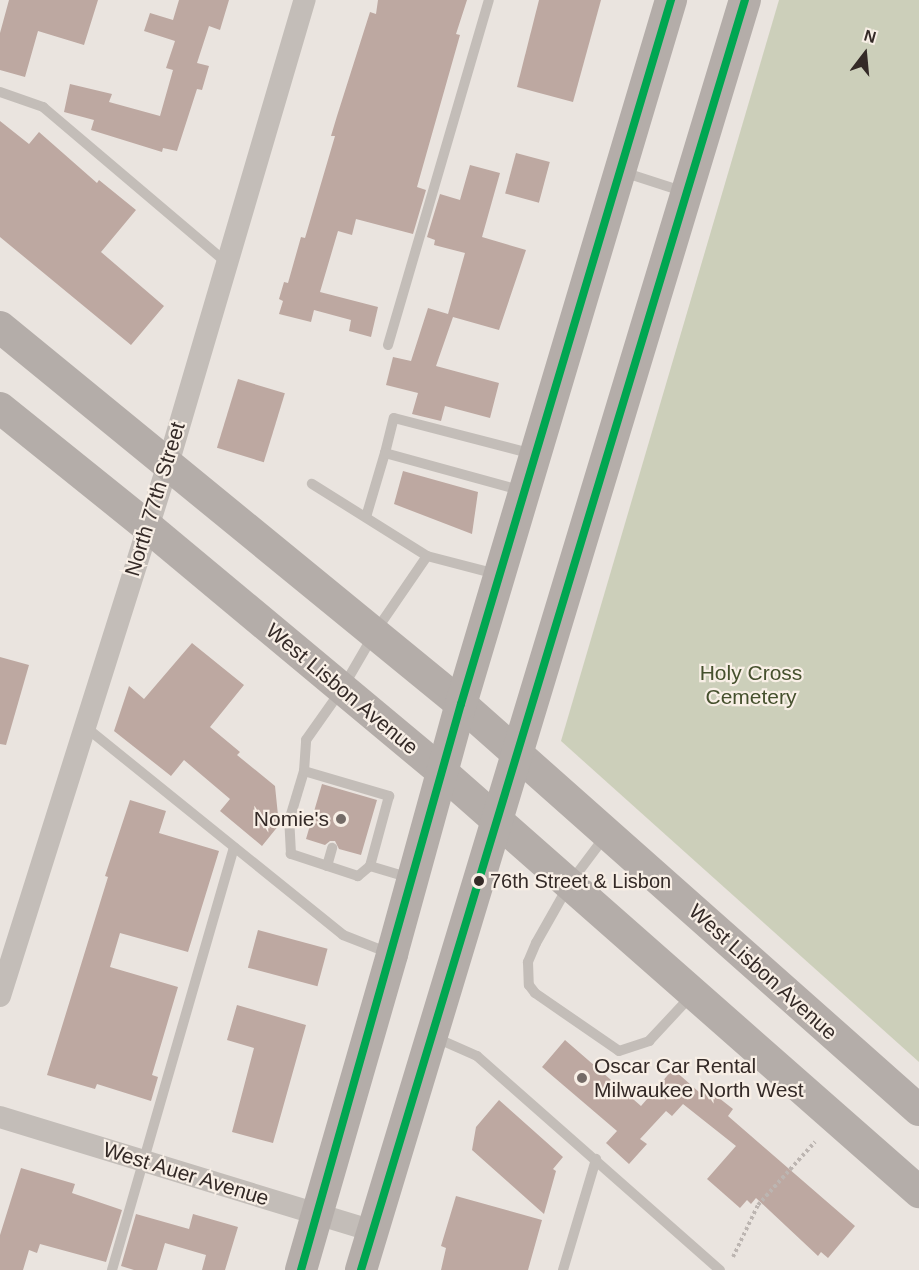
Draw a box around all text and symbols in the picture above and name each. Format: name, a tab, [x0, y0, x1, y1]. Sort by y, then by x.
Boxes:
north arrow	[835, 24, 895, 84]
text: N	[862, 26, 878, 46]
street label: North 77th Street	[120, 419, 190, 579]
street label: West Lisbon Avenue	[260, 618, 424, 760]
park label: Holy Cross Cemetery	[700, 660, 802, 710]
place label: Nomie's	[254, 806, 329, 832]
marker: Nomie's	[334, 812, 348, 826]
place label: 76th Street & Lisbon	[490, 869, 671, 893]
marker: 76th Street & Lisbon	[473, 875, 485, 887]
street label: West Lisbon Avenue	[683, 898, 843, 1046]
place label: Oscar Car Rental Milwaukee North West	[594, 1053, 804, 1103]
marker: Oscar Car Rental Milwaukee North West	[575, 1071, 589, 1085]
street label: West Auer Avenue	[99, 1136, 273, 1212]

